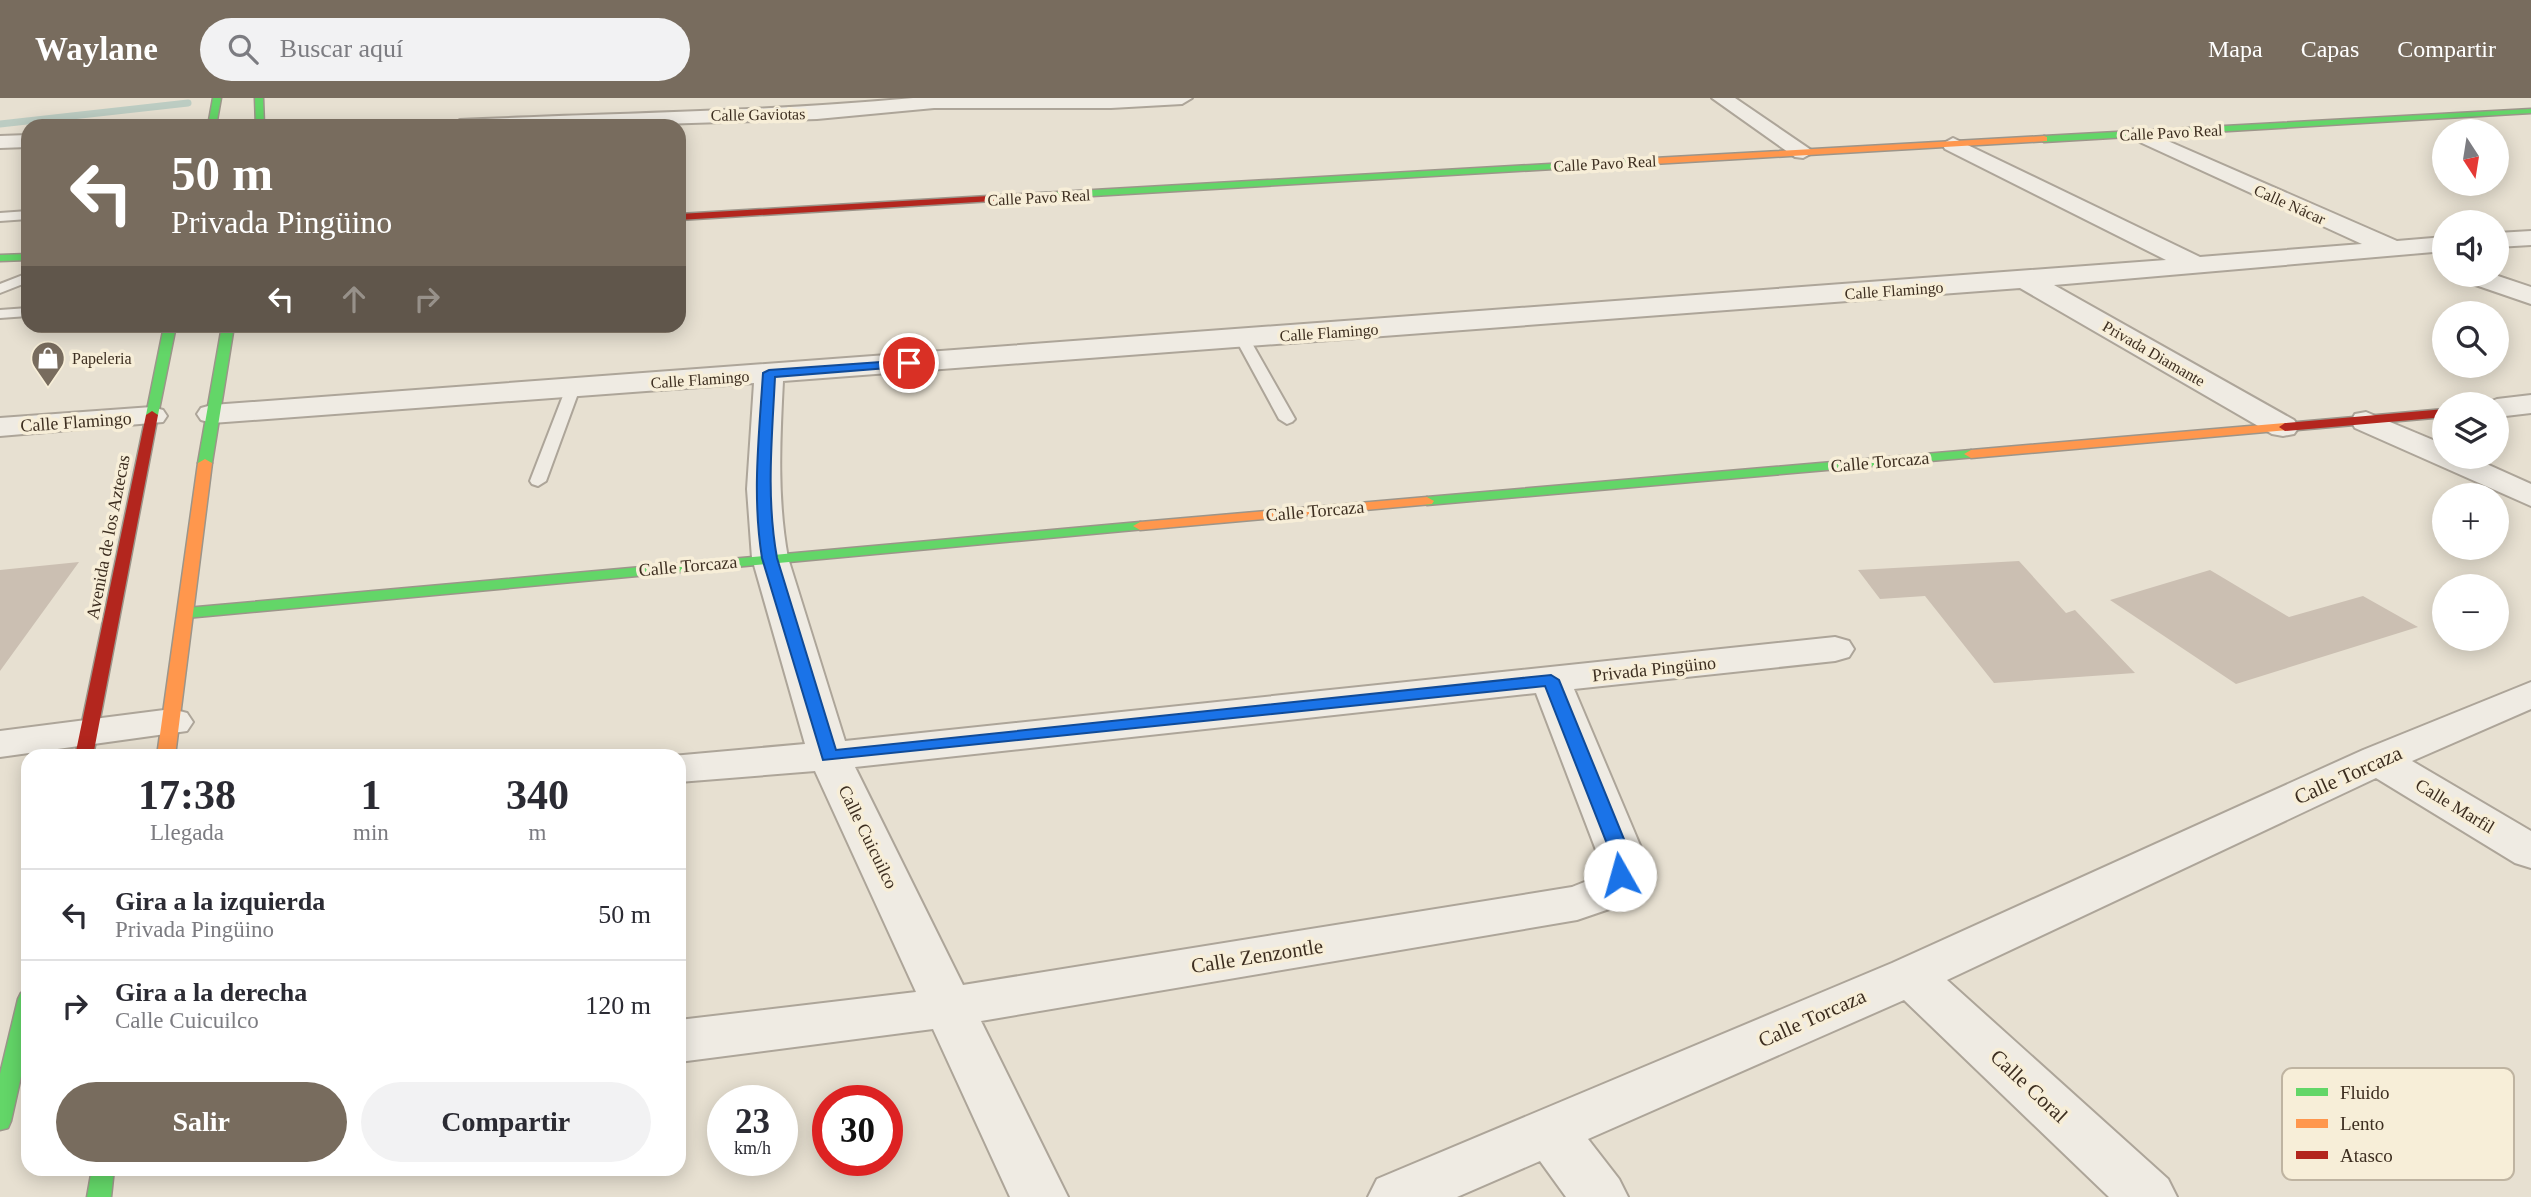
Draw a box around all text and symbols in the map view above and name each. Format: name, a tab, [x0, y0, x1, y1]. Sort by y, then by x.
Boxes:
search box	[200, 18, 690, 81]
icon: search	[224, 30, 262, 68]
text: Waylane	[35, 31, 158, 67]
text: Buscar aquí	[280, 34, 403, 63]
text: Mapa	[2208, 36, 2263, 62]
text: Capas	[2301, 36, 2359, 62]
text: Compartir	[2397, 36, 2496, 62]
street label: Calle Gaviotas	[711, 105, 805, 124]
north arrow	[2432, 119, 2510, 196]
map controls	[2432, 119, 2509, 651]
street label: Calle Pavo Real	[2119, 121, 2223, 144]
text: 50 m	[171, 146, 273, 201]
icon: left	[56, 147, 147, 238]
street label: Calle Pavo Real	[1553, 152, 1657, 175]
street label: Calle Nácar	[2252, 181, 2329, 228]
street label: Calle Pavo Real	[987, 186, 1091, 209]
text: Privada Pingüino	[171, 204, 392, 240]
button: sound	[2432, 210, 2509, 287]
street label: Calle Flamingo	[1844, 279, 1944, 303]
icon: left	[262, 280, 300, 318]
icon: ahead	[335, 280, 373, 318]
icon: right	[408, 280, 446, 318]
button: search	[2432, 301, 2509, 378]
street label: Privada Diamante	[2100, 317, 2208, 390]
street label: Calle Flamingo	[1279, 321, 1379, 345]
pin	[879, 333, 939, 393]
shop icon: Papeleria	[29, 339, 67, 388]
icon: arrive	[890, 344, 928, 382]
place label: Papeleria	[72, 350, 132, 368]
street label: Calle Flamingo	[650, 368, 750, 392]
button: layers	[2432, 392, 2509, 469]
street label: Calle Flamingo	[20, 408, 132, 436]
street label: Calle Torcaza	[1830, 448, 1930, 476]
street label: Avenida de los Aztecas	[82, 453, 134, 621]
button: +	[2432, 483, 2509, 560]
street label: Calle Torcaza	[1265, 497, 1365, 525]
street label: Calle Torcaza	[638, 552, 738, 580]
button: −	[2432, 574, 2509, 651]
street label: Privada Pingüino	[1591, 653, 1717, 685]
street label: Calle Torcaza	[2290, 740, 2406, 809]
text: 17:38	[138, 772, 236, 818]
text: 1	[360, 772, 381, 818]
text: 340	[506, 772, 569, 818]
street label: Calle Marfil	[2412, 775, 2498, 837]
street label: Calle Cuicuilco	[834, 782, 902, 892]
text: Llegada	[150, 820, 224, 845]
text: min	[353, 820, 389, 845]
text: m	[528, 820, 546, 845]
position arrow	[1583, 838, 1657, 912]
text: Gira a la izquierda	[115, 887, 325, 916]
icon: left	[56, 896, 94, 934]
text: 50 m	[598, 900, 651, 929]
text: Privada Pingüino	[115, 917, 274, 942]
street label: Calle Zenzontle	[1189, 934, 1325, 978]
text: Gira a la derecha	[115, 978, 307, 1007]
street label: Calle Torcaza	[1754, 983, 1870, 1052]
icon: right	[56, 987, 94, 1025]
text: 120 m	[585, 991, 651, 1020]
text: Calle Cuicuilco	[115, 1008, 259, 1033]
street label: Calle Coral	[1986, 1044, 2072, 1128]
legend	[2282, 1068, 2514, 1180]
button: Salir	[56, 1082, 347, 1162]
button: Compartir	[361, 1082, 651, 1162]
text: Fluido	[2340, 1082, 2390, 1103]
speed limit sign: 30	[812, 1085, 903, 1176]
text: 23	[735, 1102, 770, 1141]
text: Lento	[2340, 1113, 2384, 1134]
text: km/h	[734, 1138, 771, 1158]
text: Atasco	[2340, 1145, 2393, 1166]

